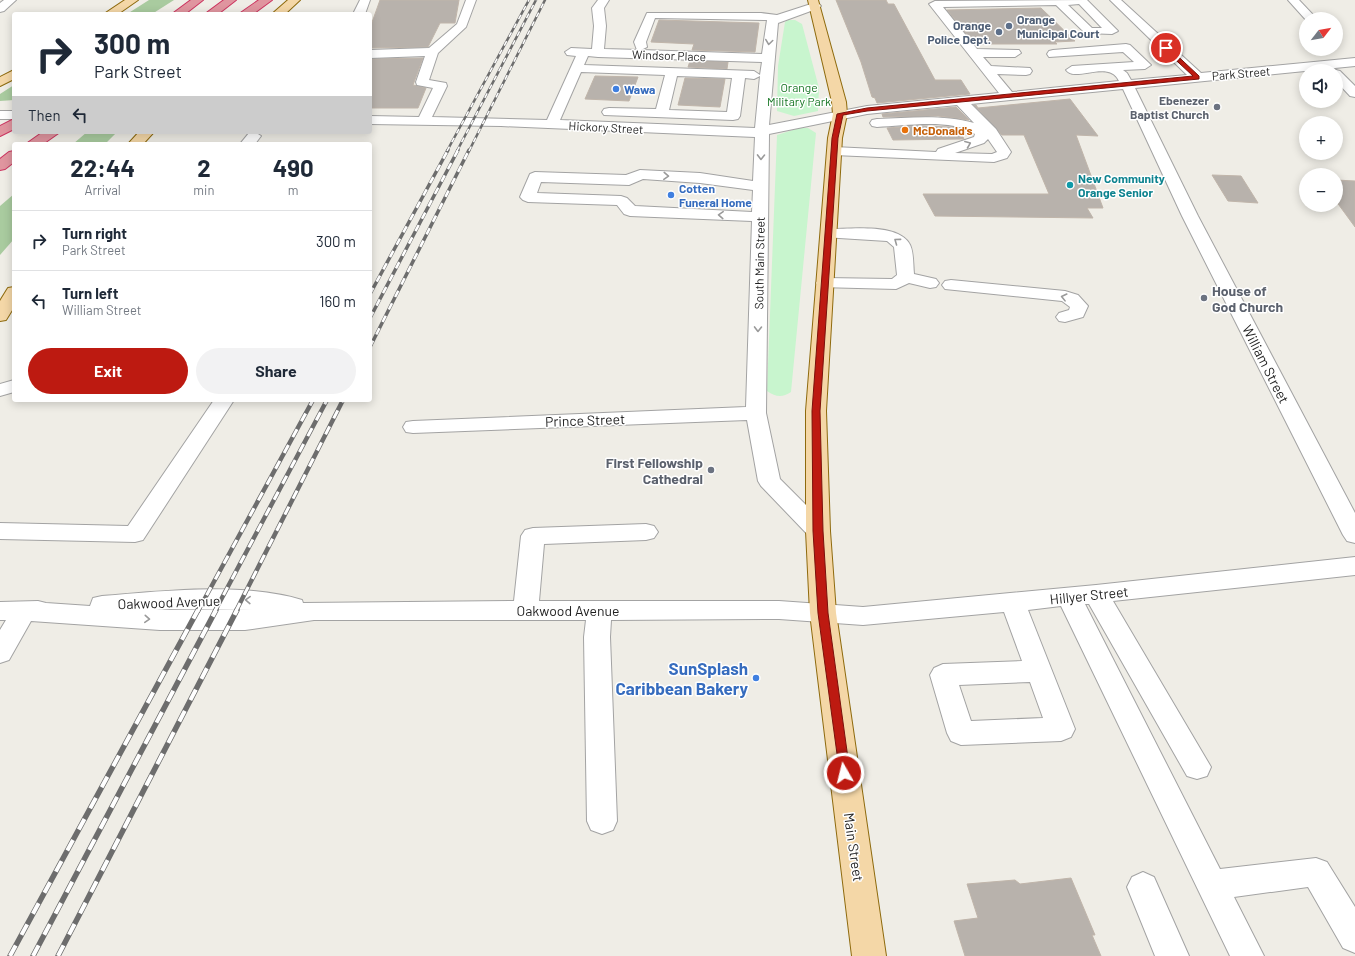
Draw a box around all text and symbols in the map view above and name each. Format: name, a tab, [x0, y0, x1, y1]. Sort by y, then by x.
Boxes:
place label: Orange Municipal Court	[1017, 12, 1100, 40]
north arrow	[1299, 12, 1343, 56]
map controls	[1299, 12, 1343, 212]
place label: Orange Police Dept.	[928, 18, 991, 46]
marker: Orange Municipal Court	[1004, 21, 1014, 31]
text: 300 m	[94, 26, 170, 60]
marker: Orange Police Dept.	[994, 27, 1004, 37]
icon: right	[28, 28, 80, 80]
pin	[1149, 31, 1183, 65]
icon: arrive	[1155, 37, 1177, 59]
one-way arrow	[765, 39, 774, 45]
street label: Windsor Place	[632, 47, 706, 63]
text: Park Street	[94, 60, 182, 82]
street label: Park Street	[1211, 63, 1271, 83]
button: sound	[1299, 64, 1343, 108]
park label: Orange Military Park	[767, 80, 831, 108]
place label: Wawa	[624, 82, 655, 96]
marker: Wawa	[611, 84, 621, 94]
place label: Ebenezer Baptist Church	[1130, 93, 1209, 121]
marker: Ebenezer Baptist Church	[1212, 102, 1222, 112]
icon: left	[69, 104, 91, 126]
text: Then	[28, 106, 61, 124]
button: +	[1299, 116, 1343, 160]
street label: Hickory Street	[568, 118, 644, 136]
place label: McDonald's	[913, 123, 973, 137]
marker: McDonald's	[900, 125, 910, 135]
one-way arrow	[964, 141, 971, 149]
text: 22:44	[70, 153, 135, 182]
text: 2	[197, 153, 211, 182]
text: 490	[273, 153, 314, 182]
one-way arrow	[757, 154, 766, 160]
button: −	[1299, 168, 1343, 212]
place label: New Community Orange Senior	[1078, 171, 1165, 199]
one-way arrow	[663, 172, 669, 180]
marker: New Community Orange Senior	[1065, 180, 1075, 190]
place label: Cotten Funeral Home	[679, 181, 752, 209]
text: Arrival	[84, 182, 121, 198]
text: min	[193, 182, 214, 198]
text: m	[288, 182, 299, 198]
marker: Cotten Funeral Home	[666, 190, 676, 200]
one-way arrow	[718, 211, 724, 220]
street label: South Main Street	[751, 217, 767, 309]
text: Turn right	[62, 224, 127, 242]
icon: right	[28, 230, 50, 252]
text: 300 m	[316, 232, 356, 250]
one-way arrow	[894, 239, 901, 246]
text: Park Street	[62, 242, 126, 258]
place label: House of God Church	[1212, 282, 1283, 315]
text: Turn left	[62, 284, 118, 302]
icon: left	[28, 290, 50, 312]
text: 160 m	[319, 292, 356, 310]
one-way arrow	[1061, 293, 1067, 301]
marker: House of God Church	[1199, 293, 1209, 303]
text: William Street	[62, 302, 142, 318]
street label: William Street	[1239, 322, 1293, 406]
one-way arrow	[754, 326, 762, 332]
button: Exit	[28, 348, 188, 394]
button: Share	[196, 348, 356, 394]
street label: Prince Street	[545, 410, 625, 430]
place label: First Fellowship Cathedral	[606, 454, 703, 487]
marker: First Fellowship Cathedral	[706, 465, 716, 475]
street label: Hillyer Street	[1049, 582, 1129, 608]
street label: Oakwood Avenue	[117, 592, 221, 612]
one-way arrow	[245, 596, 251, 604]
street label: Oakwood Avenue	[517, 602, 619, 619]
one-way arrow	[144, 615, 150, 624]
place label: SunSplash Caribbean Bakery	[616, 658, 748, 698]
marker: SunSplash Caribbean Bakery	[751, 673, 761, 683]
position arrow	[823, 752, 865, 794]
street label: Main Street	[841, 811, 867, 883]

